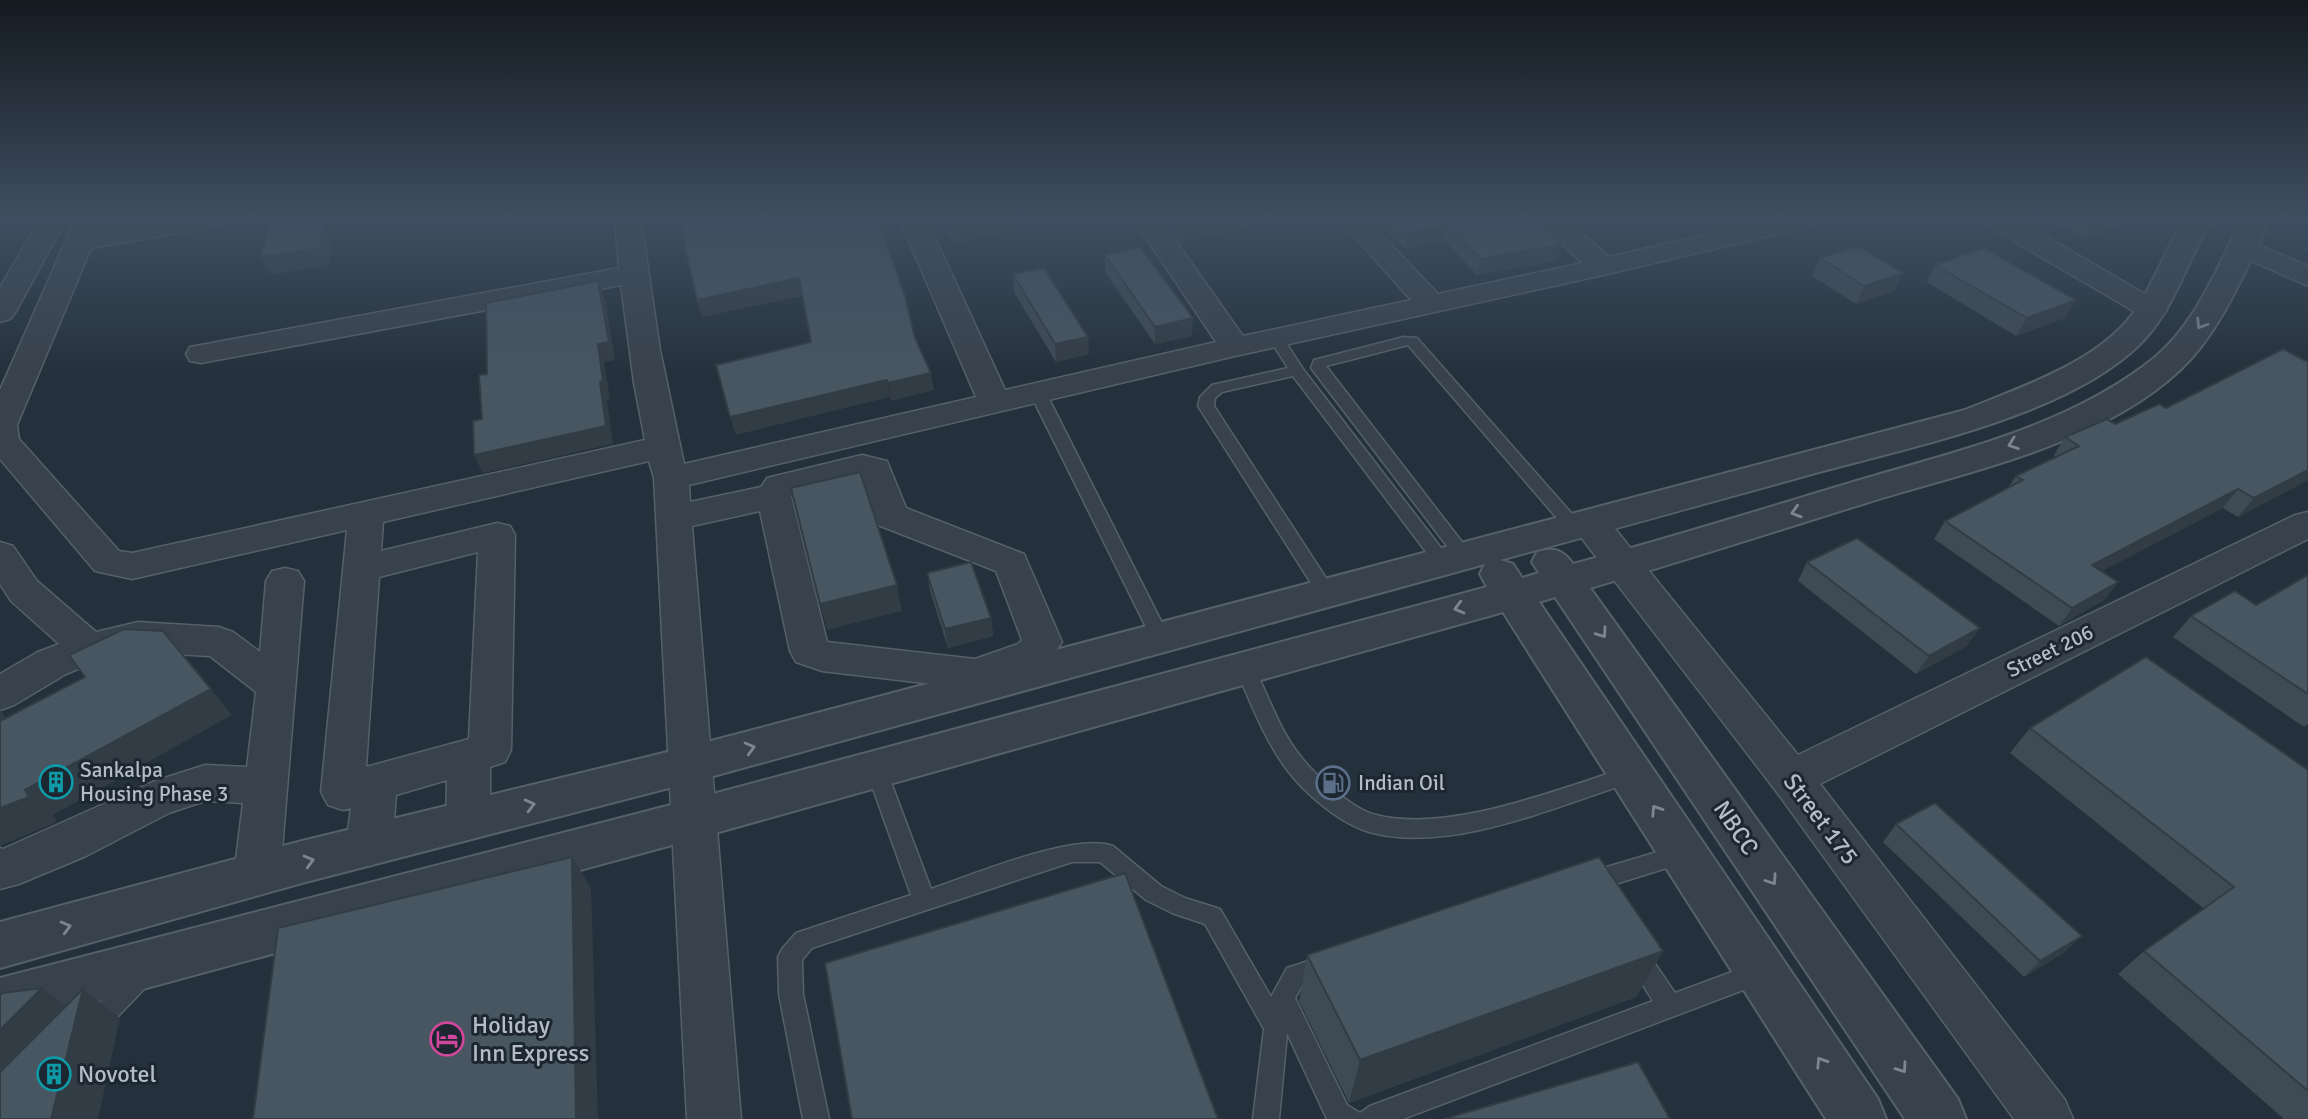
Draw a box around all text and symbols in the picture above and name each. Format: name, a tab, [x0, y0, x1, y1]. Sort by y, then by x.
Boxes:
one-way arrow	[2196, 316, 2209, 329]
one-way arrow	[2008, 436, 2020, 450]
one-way arrow	[1790, 503, 1802, 518]
one-way arrow	[1453, 600, 1465, 614]
street label: Street 206	[2002, 619, 2098, 683]
one-way arrow	[1594, 625, 1606, 638]
one-way arrow	[744, 742, 756, 757]
place label: Sankalpa Housing Phase 3	[80, 757, 228, 807]
building icon: Sankalpa Housing Phase 3	[37, 763, 75, 801]
fuel station icon: Indian Oil	[1314, 764, 1352, 802]
street label: Street 175	[1777, 767, 1865, 871]
place label: Indian Oil	[1358, 770, 1445, 796]
street label: NBCC	[1707, 795, 1765, 861]
one-way arrow	[524, 799, 536, 813]
one-way arrow	[1652, 805, 1664, 818]
one-way arrow	[303, 855, 315, 869]
one-way arrow	[1764, 873, 1777, 886]
one-way arrow	[60, 920, 72, 935]
place label: Holiday Inn Express	[472, 1010, 589, 1068]
hotel icon: Holiday Inn Express	[428, 1020, 466, 1058]
building icon: Novotel	[35, 1055, 73, 1093]
one-way arrow	[1816, 1056, 1829, 1069]
place label: Novotel	[78, 1059, 157, 1089]
one-way arrow	[1894, 1060, 1906, 1073]

